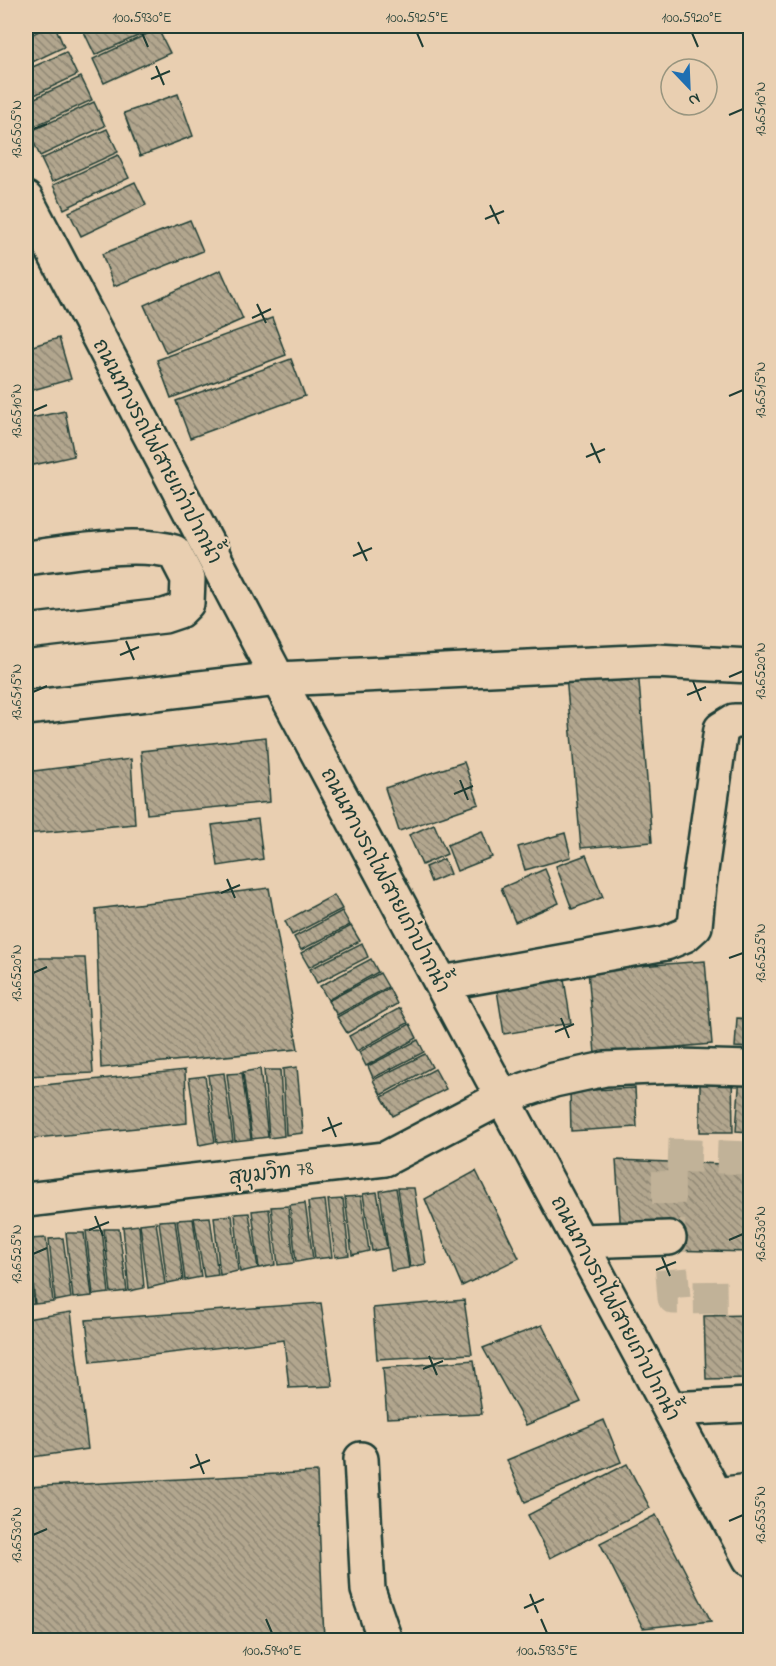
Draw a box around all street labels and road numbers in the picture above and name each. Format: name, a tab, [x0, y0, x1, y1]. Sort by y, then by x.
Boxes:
street label: ถนนทางรถไฟสายเก่าปากน้ำ	[84, 331, 234, 570]
street label: ถนนทางรถไฟสายเก่าปากน้ำ	[312, 760, 462, 999]
street label: สุขุมวิท 78	[227, 1154, 315, 1194]
street label: ถนนทางรถไฟสายเก่าปากน้ำ	[542, 1188, 692, 1427]

